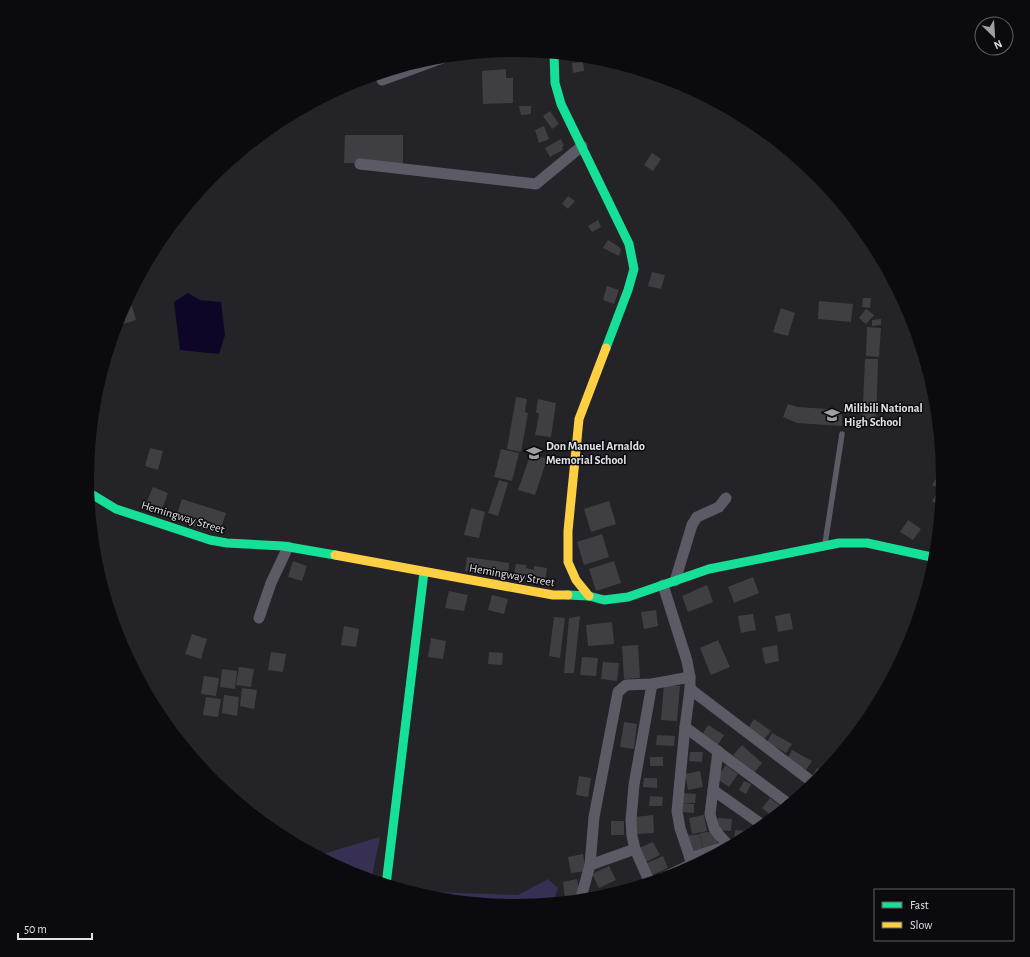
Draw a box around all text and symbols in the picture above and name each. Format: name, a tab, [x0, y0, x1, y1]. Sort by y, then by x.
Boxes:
north arrow	[974, 16, 1014, 56]
text: N	[992, 38, 1004, 51]
place label: Milibili National High School	[844, 402, 923, 428]
school or university icon: Milibili National High School	[823, 406, 841, 424]
place label: Don Manuel Arnaldo Memorial School	[546, 440, 645, 466]
school or university icon: Don Manuel Arnaldo Memorial School	[525, 444, 543, 462]
street label: Hemingway Street	[140, 499, 226, 536]
street label: Hemingway Street	[468, 562, 556, 589]
legend	[874, 889, 1014, 941]
text: Fast	[910, 899, 929, 911]
scale bar	[18, 915, 92, 941]
text: Slow	[910, 919, 932, 931]
text: 50 m	[24, 923, 47, 935]

